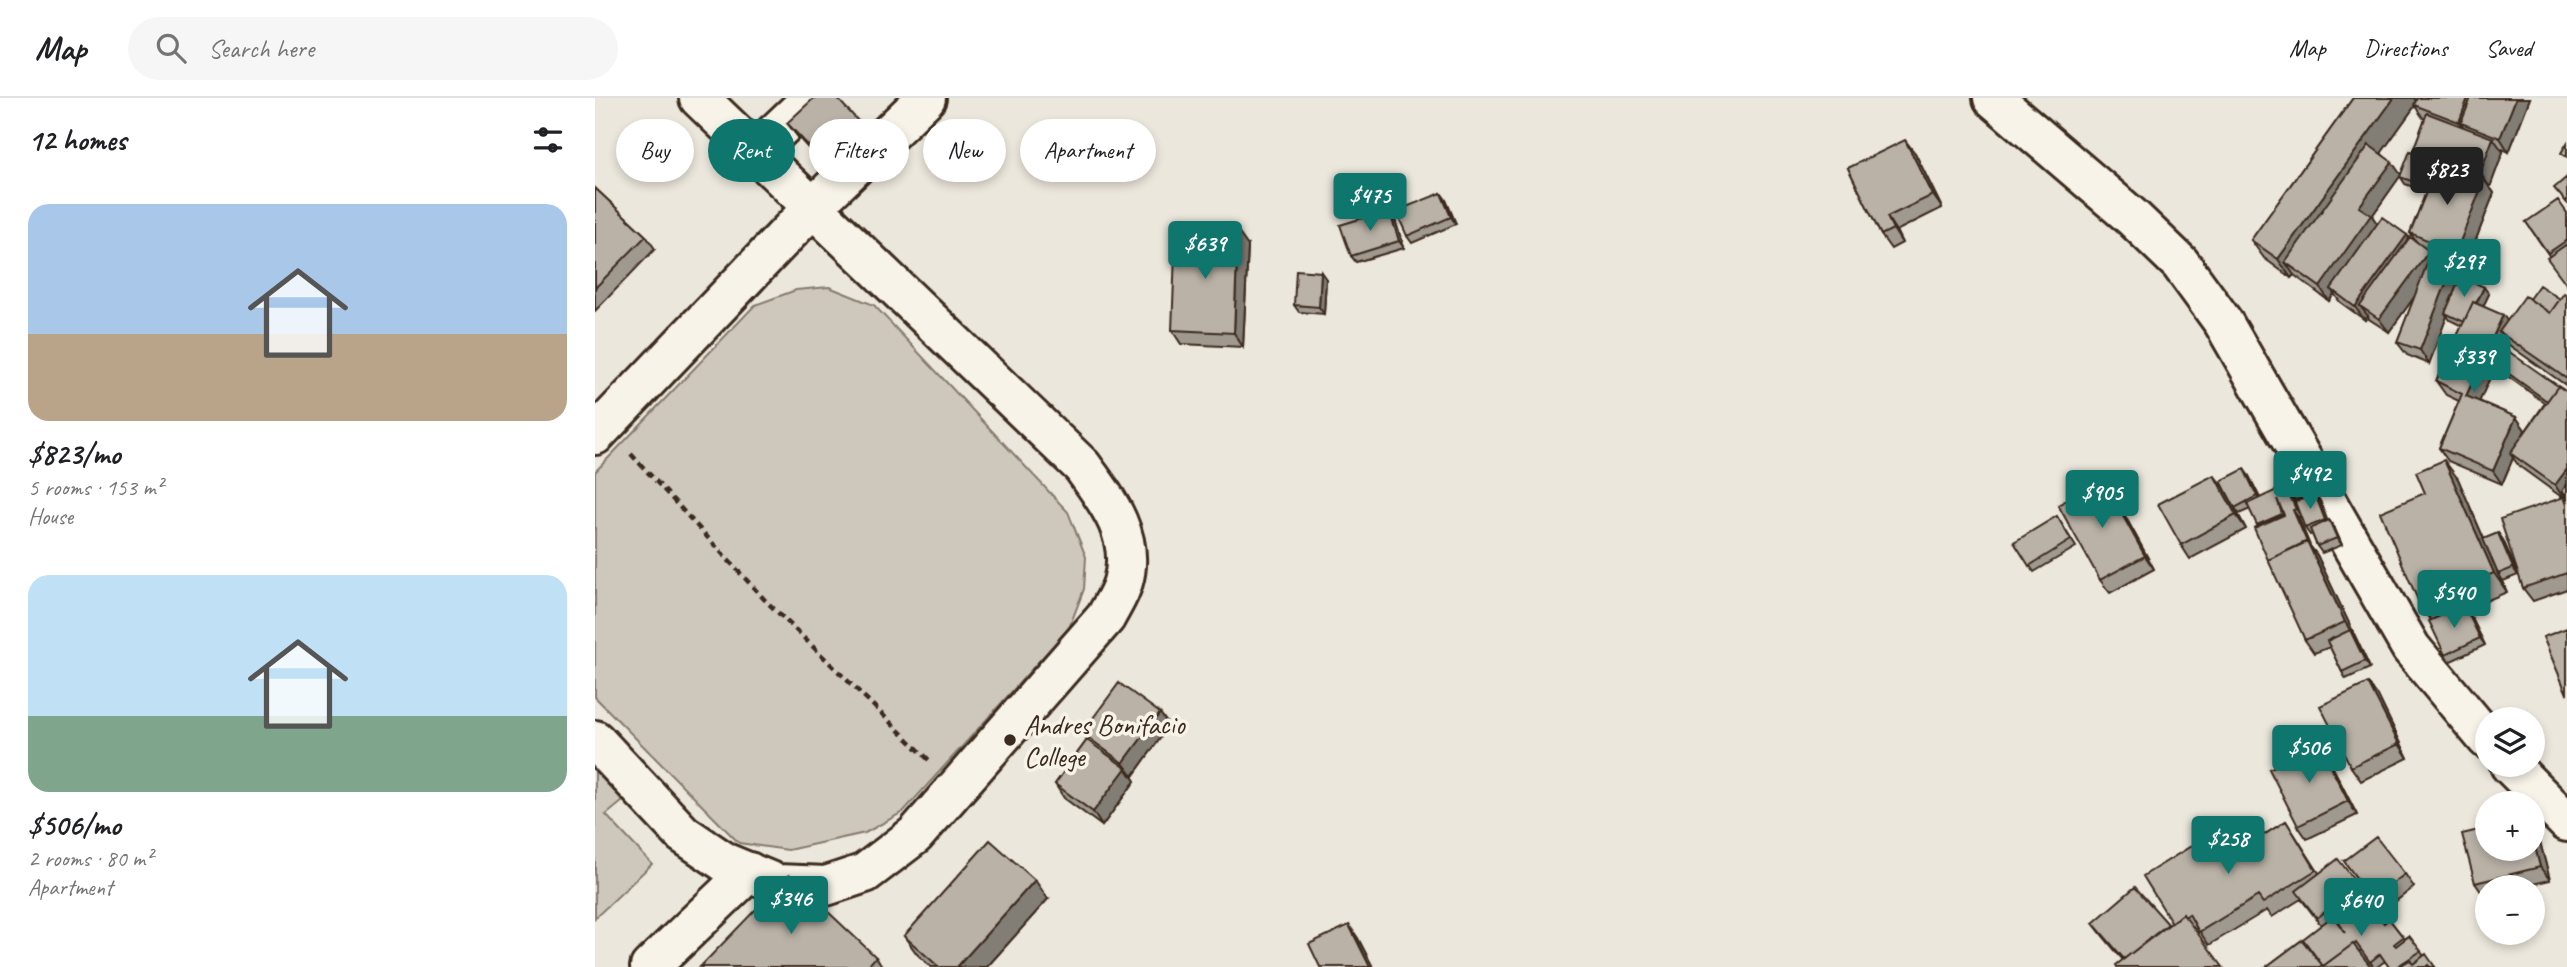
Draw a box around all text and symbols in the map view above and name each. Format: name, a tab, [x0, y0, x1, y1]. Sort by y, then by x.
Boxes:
search box	[128, 17, 618, 80]
text: Map	[35, 27, 86, 69]
icon: search	[152, 29, 190, 67]
text: Search here	[208, 32, 314, 65]
text: Map	[2289, 33, 2326, 63]
text: Directions	[2364, 33, 2447, 63]
text: Saved	[2485, 33, 2532, 63]
chip: Buy	[616, 119, 694, 182]
chip: Rent	[708, 119, 795, 182]
chip: Filters	[809, 119, 909, 182]
chip: New	[923, 119, 1006, 182]
chip: Apartment	[1020, 119, 1156, 182]
text: 12 homes	[28, 121, 126, 159]
icon: filters	[529, 121, 567, 159]
pin: $823	[2406, 148, 2488, 207]
text: $823	[2426, 155, 2468, 184]
pin: $475	[1329, 174, 1411, 233]
text: $475	[1350, 181, 1390, 210]
pin: $639	[1164, 222, 1246, 281]
text: $639	[1184, 229, 1226, 258]
pin: $297	[2423, 240, 2505, 299]
text: $297	[2443, 247, 2485, 276]
icon: home	[235, 250, 361, 376]
pin: $339	[2433, 334, 2515, 394]
text: $339	[2453, 342, 2495, 371]
text: $823/mo	[28, 435, 120, 473]
pin: $492	[2269, 452, 2351, 511]
text: $492	[2289, 459, 2331, 488]
pin: $905	[2061, 470, 2143, 530]
text: 5 rooms · 153 m²	[28, 473, 163, 502]
text: $905	[2082, 478, 2122, 507]
text: House	[28, 502, 73, 531]
pin: $540	[2413, 570, 2495, 630]
text: $540	[2433, 578, 2475, 607]
icon: home	[235, 621, 361, 747]
place label: Andres Bonifacio College	[1024, 707, 1187, 774]
map controls	[2475, 707, 2545, 945]
button: layers	[2475, 707, 2545, 777]
pin: $506	[2268, 726, 2350, 785]
marker: Andres Bonifacio College	[1002, 732, 1018, 748]
text: $506	[2288, 733, 2330, 762]
button: +	[2475, 791, 2545, 861]
text: $506/mo	[28, 806, 121, 844]
pin: $258	[2187, 816, 2269, 876]
text: $258	[2207, 824, 2249, 853]
text: 2 rooms · 80 m²	[28, 844, 152, 873]
text: Apartment	[28, 873, 113, 902]
button: −	[2475, 875, 2545, 945]
pin: $346	[750, 876, 832, 936]
pin: $640	[2320, 878, 2402, 938]
text: $346	[770, 884, 812, 913]
text: $640	[2340, 886, 2382, 915]

